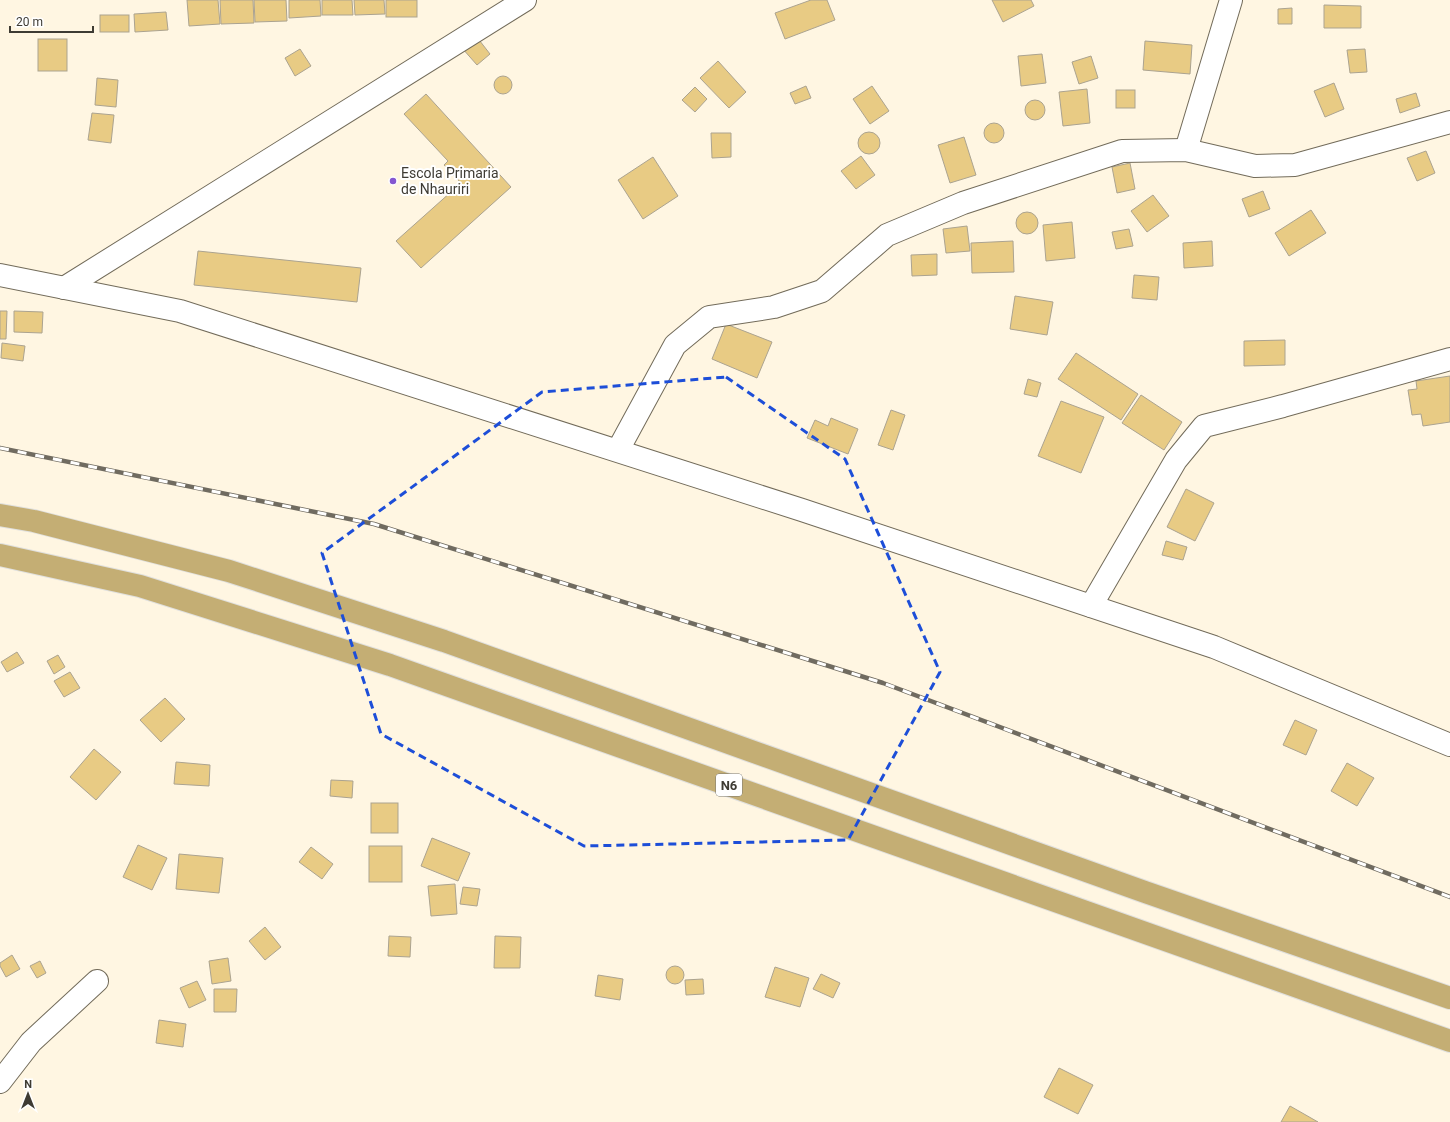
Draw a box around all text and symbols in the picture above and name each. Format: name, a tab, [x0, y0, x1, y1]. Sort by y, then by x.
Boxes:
scale bar	[10, 8, 93, 34]
text: 20 m	[16, 15, 43, 29]
place label: Escola Primaria de Nhauriri	[401, 165, 499, 197]
marker: Escola Primaria de Nhauriri	[388, 176, 398, 186]
road number: N6	[716, 774, 742, 796]
north arrow	[8, 1074, 48, 1114]
text: N	[24, 1078, 32, 1091]

